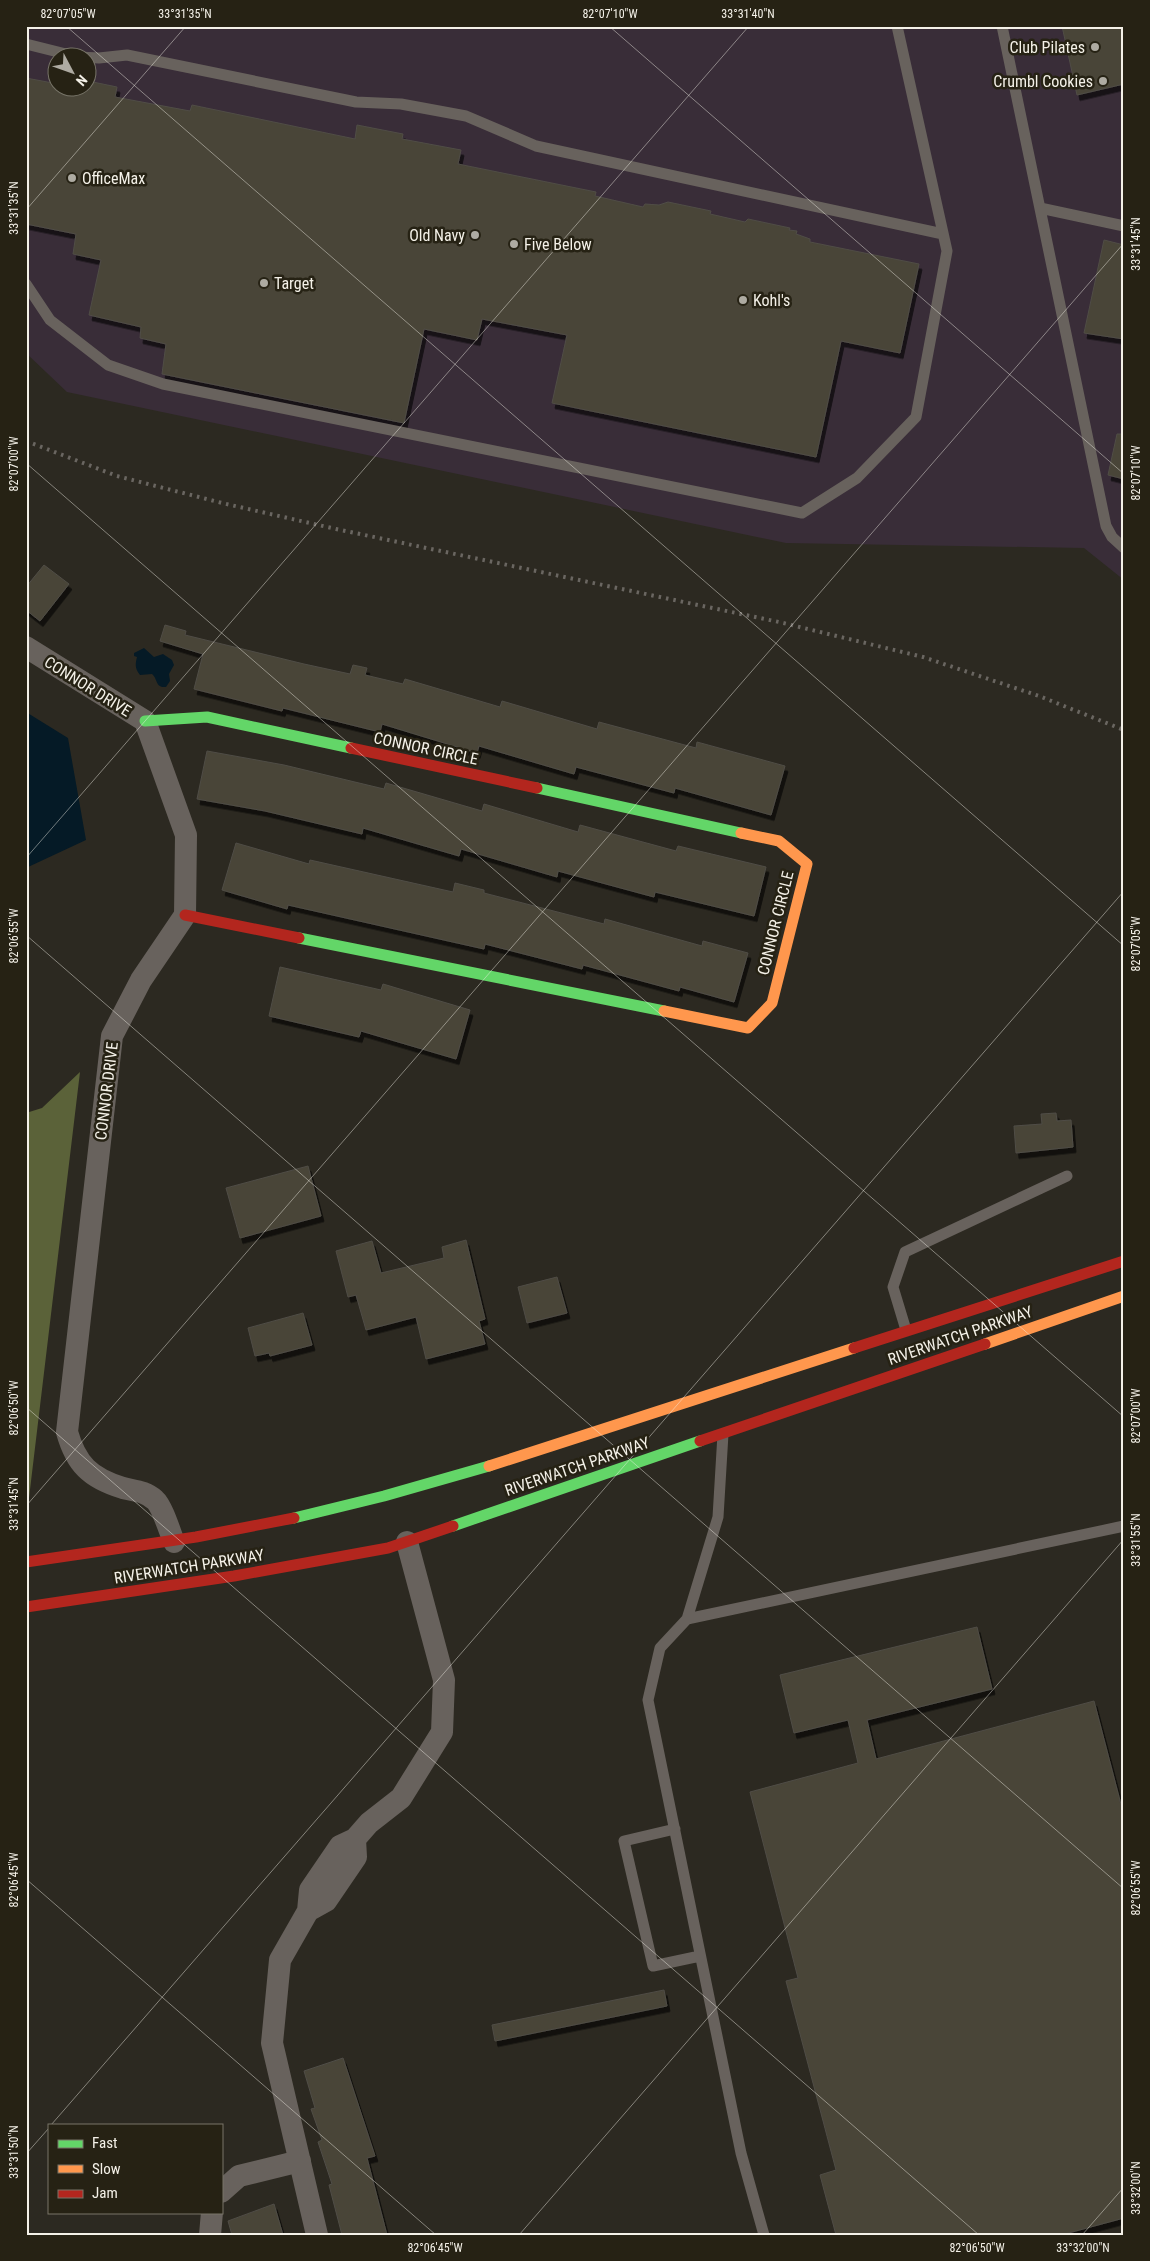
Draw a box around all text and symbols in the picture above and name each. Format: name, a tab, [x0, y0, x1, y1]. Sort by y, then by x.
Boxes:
text: 82°07'05"W	[40, 7, 96, 21]
text: 33°31'35"N	[158, 7, 212, 21]
text: 82°07'10"W	[582, 7, 638, 21]
text: 33°31'40"N	[721, 7, 775, 21]
place label: Club Pilates	[1010, 38, 1085, 57]
marker: Club Pilates	[1089, 41, 1101, 53]
north arrow	[48, 48, 98, 98]
text: N	[73, 72, 91, 89]
place label: Crumbl Cookies	[993, 72, 1093, 91]
marker: Crumbl Cookies	[1097, 75, 1109, 87]
place label: OfficeMax	[82, 169, 145, 188]
marker: OfficeMax	[66, 172, 78, 184]
text: 33°31'35"N	[7, 181, 21, 235]
text: 33°31'45"N	[1129, 217, 1143, 271]
place label: Old Navy	[409, 226, 465, 245]
marker: Old Navy	[469, 229, 481, 241]
place label: Five Below	[524, 235, 592, 254]
marker: Five Below	[508, 238, 520, 250]
place label: Target	[274, 274, 314, 293]
marker: Target	[258, 277, 270, 289]
place label: Kohl's	[753, 291, 790, 310]
marker: Kohl's	[737, 294, 749, 306]
text: 82°07'00"W	[7, 436, 21, 492]
text: 82°07'10"W	[1129, 445, 1143, 501]
street label: CONNOR DRIVE	[41, 652, 135, 721]
street label: CONNOR CIRCLE	[372, 728, 480, 769]
street label: CONNOR CIRCLE	[753, 869, 798, 977]
text: 82°06'55"W	[7, 908, 21, 964]
text: 82°07'05"W	[1129, 916, 1143, 972]
street label: CONNOR DRIVE	[91, 1041, 122, 1141]
street label: RIVERWATCH PARKWAY	[885, 1302, 1036, 1369]
text: 82°06'50"W	[7, 1380, 21, 1436]
text: 82°07'00"W	[1129, 1388, 1143, 1444]
street label: RIVERWATCH PARKWAY	[502, 1433, 653, 1500]
text: 33°31'45"N	[7, 1477, 21, 1531]
text: 33°31'55"N	[1129, 1513, 1143, 1567]
street label: RIVERWATCH PARKWAY	[113, 1545, 266, 1588]
text: 82°06'45"W	[7, 1852, 21, 1908]
text: 82°06'55"W	[1129, 1860, 1143, 1916]
legend	[48, 2124, 222, 2214]
text: 33°31'50"N	[7, 2125, 21, 2179]
text: Fast	[92, 2134, 117, 2152]
text: Slow	[92, 2160, 121, 2178]
text: 33°32'00"N	[1129, 2161, 1143, 2215]
text: Jam	[92, 2184, 118, 2202]
text: 82°06'45"W	[407, 2241, 463, 2255]
text: 82°06'50"W	[949, 2241, 1005, 2255]
text: 33°32'00"N	[1056, 2241, 1110, 2255]

